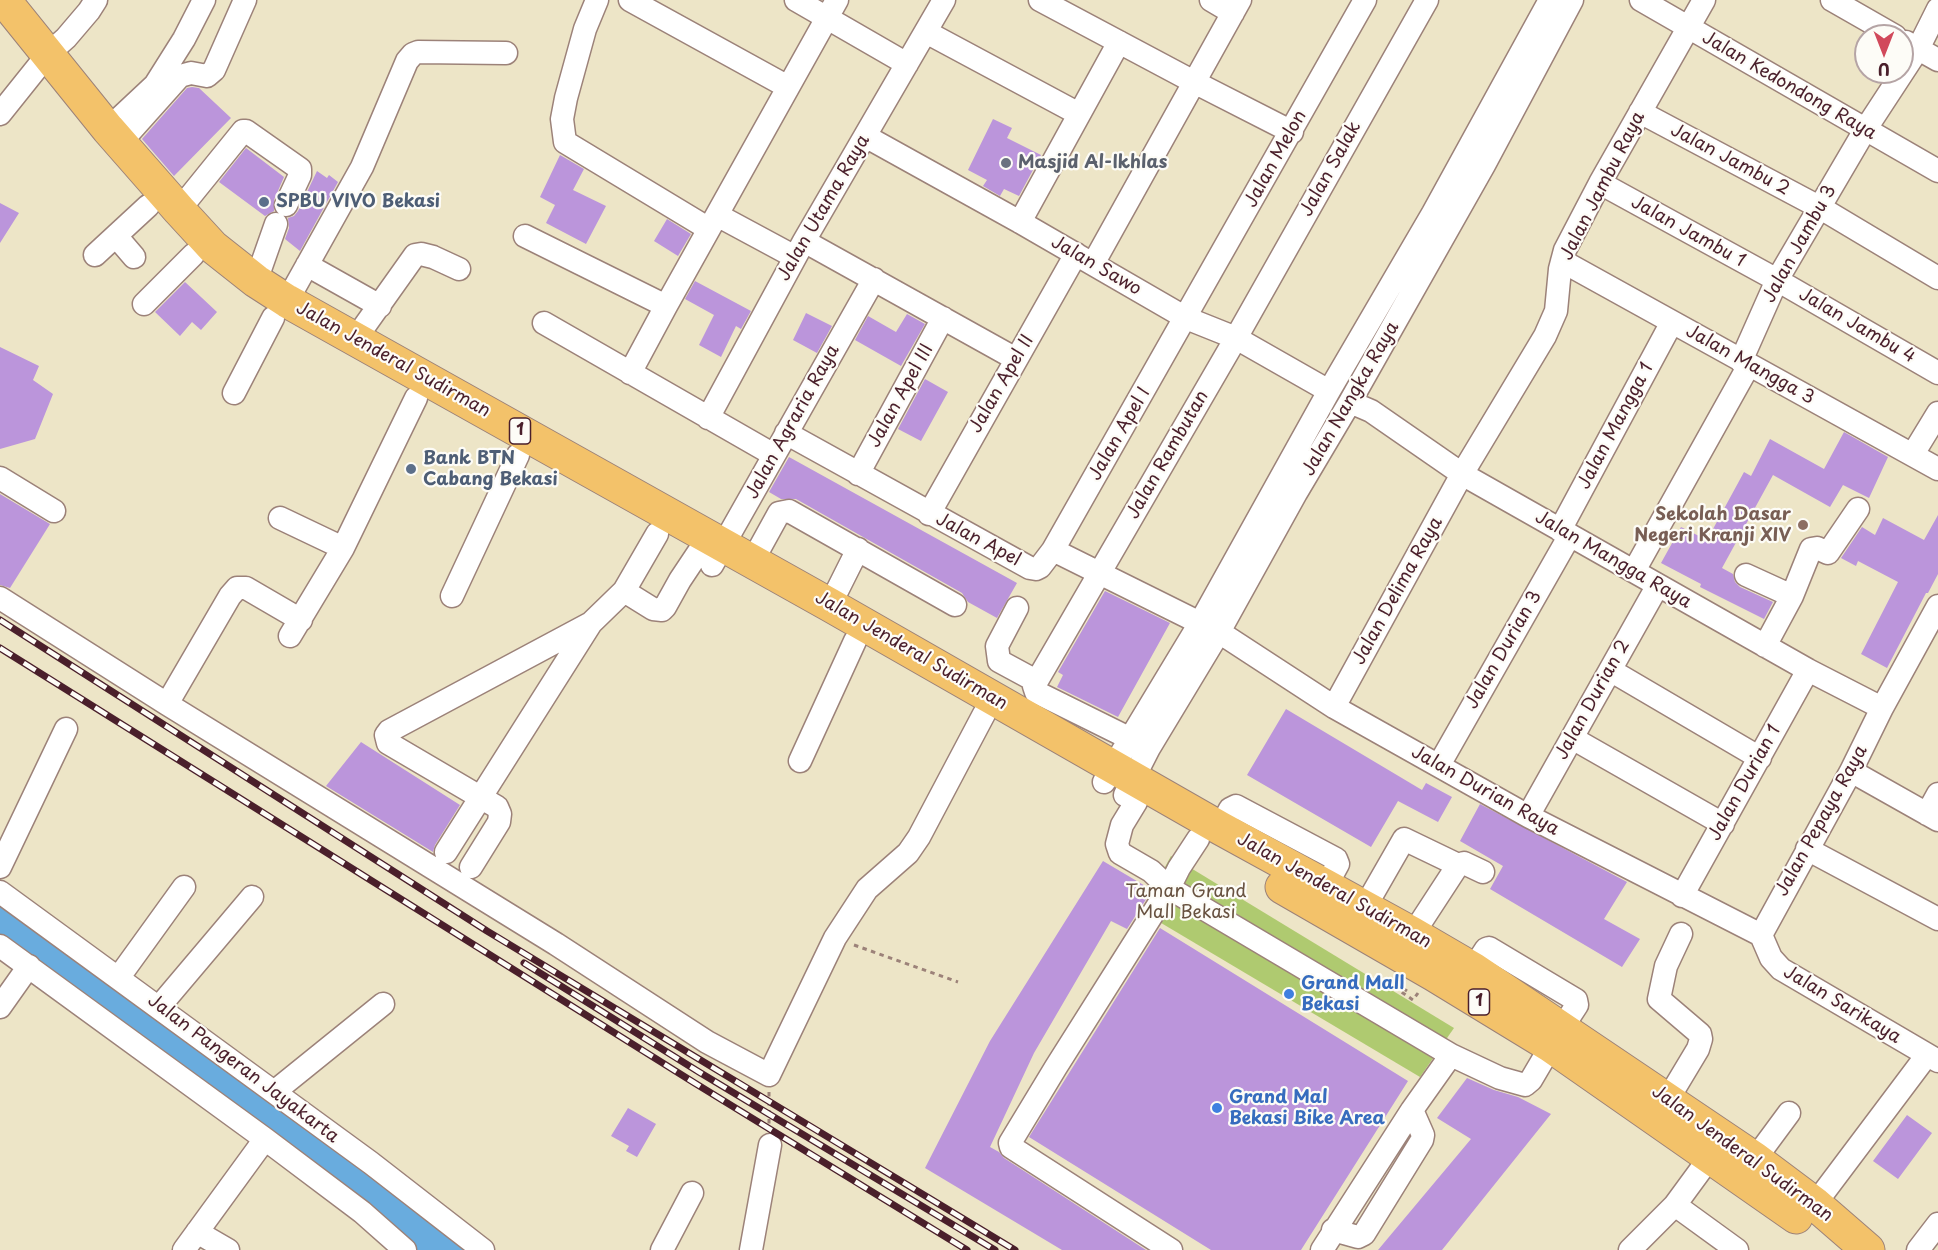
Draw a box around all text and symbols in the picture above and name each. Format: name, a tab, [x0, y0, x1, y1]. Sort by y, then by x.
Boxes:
north arrow	[1854, 24, 1914, 84]
street label: Jalan Kedondong Raya	[1698, 27, 1880, 145]
text: U	[1878, 58, 1890, 82]
street label: Jalan Melon	[1240, 107, 1312, 211]
street label: Jalan Jambu Raya	[1556, 108, 1650, 264]
street label: Jalan Salak	[1296, 118, 1366, 220]
street label: Jalan Jambu 2	[1667, 120, 1793, 200]
street label: Jalan Utama Raya	[773, 131, 875, 285]
place label: Masjid Al-Ikhlas	[1018, 152, 1167, 174]
marker: Masjid Al-Ikhlas	[999, 156, 1013, 170]
street label: Jalan Jambu 3	[1759, 181, 1841, 307]
place label: SPBU VIVO Bekasi	[276, 191, 440, 213]
street label: Jalan Jambu 1	[1627, 192, 1749, 272]
marker: SPBU VIVO Bekasi	[257, 195, 271, 209]
street label: Jalan Sawo	[1047, 232, 1145, 300]
street label: Jalan Jambu 4	[1795, 284, 1919, 368]
street label: Jalan Jenderal Sudirman	[292, 298, 494, 422]
street label: Jalan Nangka Raya	[1298, 318, 1404, 480]
street label: Jalan Mangga 3	[1682, 321, 1818, 409]
street label: Jalan Apel II	[965, 331, 1039, 437]
street label: Jalan Agraria Raya	[742, 341, 844, 503]
street label: Jalan Apel III	[864, 341, 938, 451]
street label: Jalan Mangga 1	[1574, 359, 1658, 493]
street label: Jalan Apel I	[1085, 383, 1155, 485]
street label: Jalan Rambutan	[1123, 387, 1213, 523]
road number: 1	[510, 418, 530, 444]
place label: Bank BTN Cabang Bekasi	[423, 448, 558, 490]
marker: Bank BTN Cabang Bekasi	[404, 462, 418, 476]
place label: Sekolah Dasar Negeri Kranji XIV	[1634, 504, 1791, 546]
street label: Jalan Mangga Raya	[1531, 507, 1695, 613]
street label: Jalan Apel	[932, 509, 1024, 571]
street label: Jalan Delima Raya	[1348, 513, 1448, 669]
marker: Sekolah Dasar Negeri Kranji XIV	[1796, 518, 1810, 532]
street label: Jalan Jenderal Sudirman	[811, 587, 1011, 715]
street label: Jalan Durian 3	[1461, 587, 1547, 713]
street label: Jalan Durian 2	[1551, 636, 1635, 764]
street label: Jalan Durian 1	[1704, 721, 1786, 845]
street label: Jalan Durian Raya	[1407, 741, 1563, 841]
street label: Jalan Pepaya Raya	[1772, 742, 1872, 900]
street label: Jalan Jenderal Sudirman	[1233, 829, 1435, 953]
park label: Taman Grand Mall Bekasi	[1125, 881, 1247, 924]
street label: Jalan Sarikaya	[1779, 961, 1905, 1049]
place label: Grand Mall Bekasi	[1301, 973, 1404, 1016]
marker: Grand Mall Bekasi	[1282, 987, 1296, 1001]
road number: 1	[1468, 989, 1490, 1015]
street label: Jalan Pangeran Jayakarta	[143, 990, 343, 1148]
street label: Jalan Jenderal Sudirman	[1647, 1081, 1837, 1227]
place label: Grand Mal Bekasi Bike Area	[1229, 1087, 1385, 1130]
marker: Grand Mal Bekasi Bike Area	[1210, 1101, 1224, 1115]

